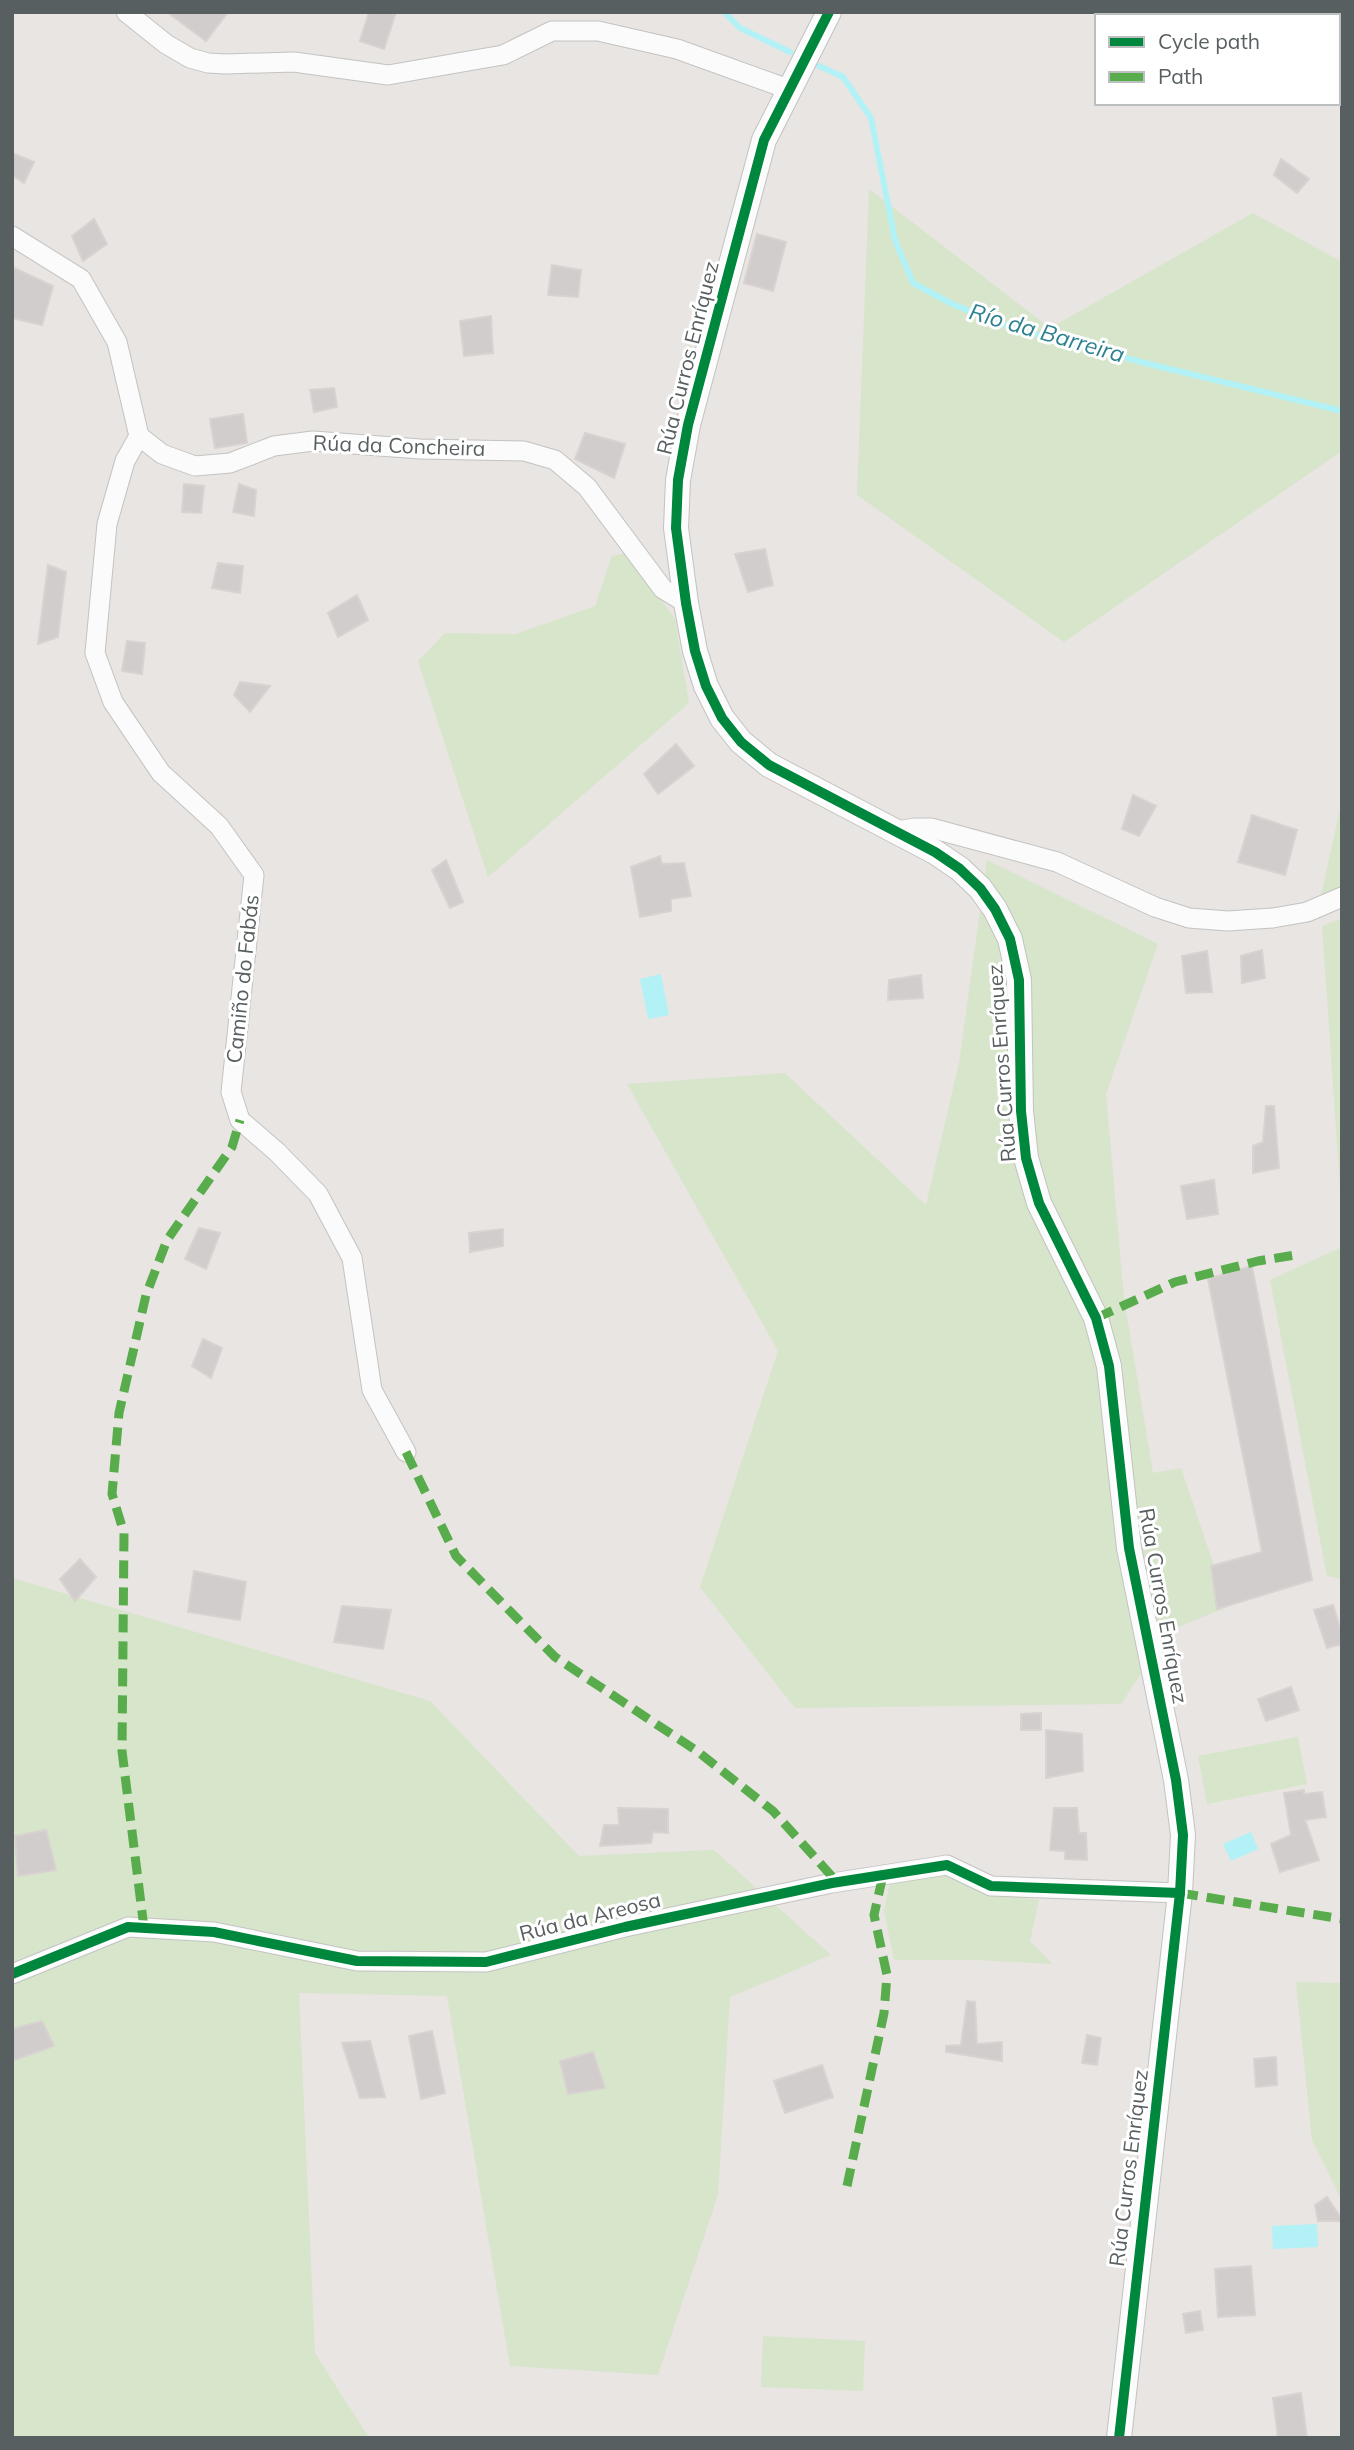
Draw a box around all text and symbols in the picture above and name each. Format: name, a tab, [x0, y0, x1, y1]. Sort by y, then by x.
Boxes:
legend	[1095, 14, 1340, 105]
text: Cycle path	[1158, 28, 1260, 54]
text: Path	[1158, 63, 1203, 89]
street label: Rúa Curros Enríquez	[650, 258, 724, 457]
water label: Río da Barreira	[966, 297, 1128, 369]
street label: Rúa da Concheira	[312, 429, 486, 461]
street label: Camiño do Fabás	[220, 893, 264, 1065]
street label: Rúa Curros Enríquez	[981, 963, 1021, 1163]
street label: Rúa Curros Enríquez	[1134, 1506, 1194, 1706]
street label: Rúa da Areosa	[516, 1886, 663, 1946]
street label: Rúa Curros Enríquez	[1103, 2068, 1153, 2268]

